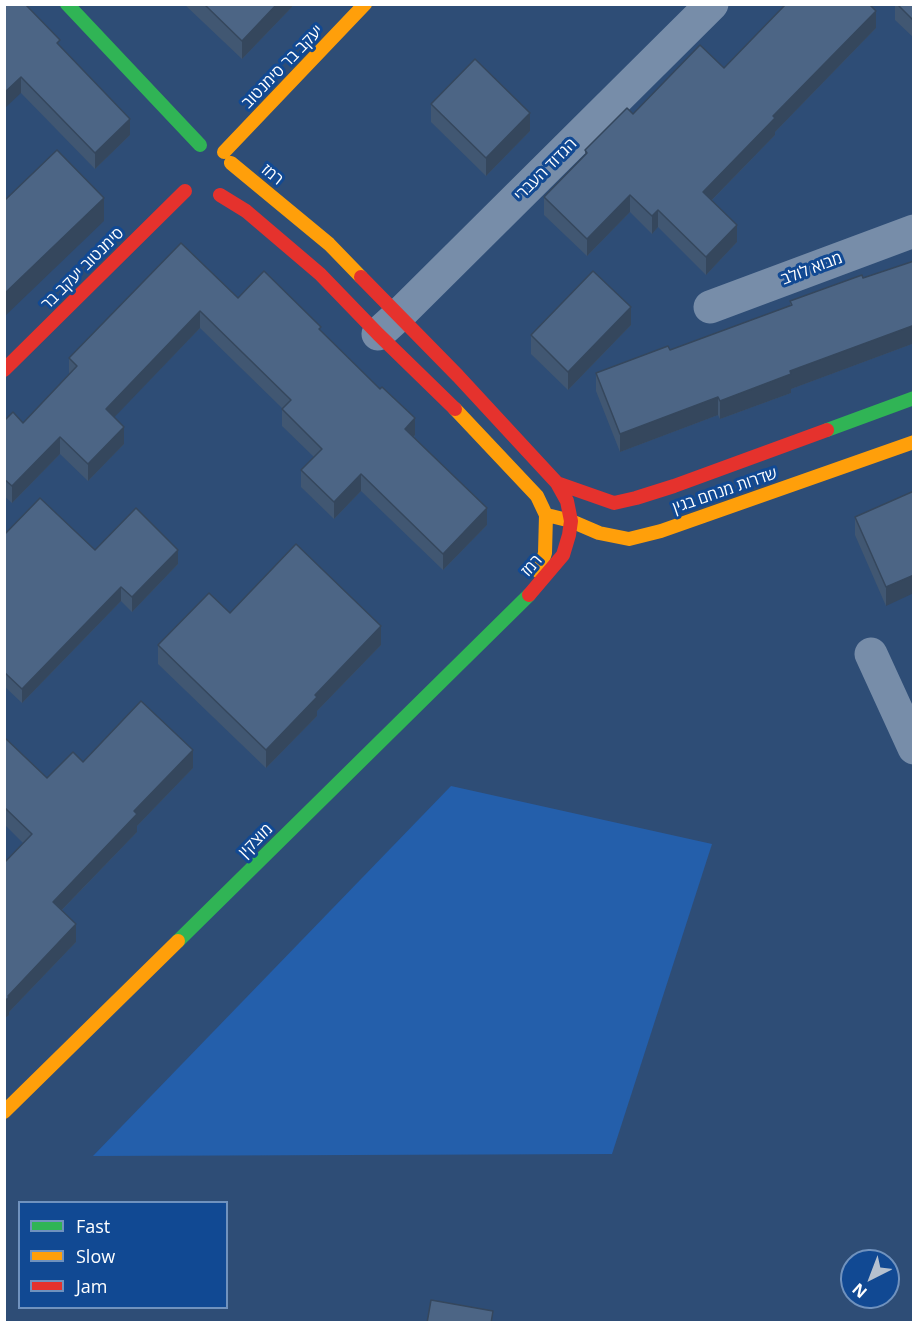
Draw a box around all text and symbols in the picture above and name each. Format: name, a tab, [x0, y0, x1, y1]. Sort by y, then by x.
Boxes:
street label: יעקב בר סימנטוב	[238, 21, 328, 113]
street label: הגדוד העברי	[511, 135, 581, 205]
street label: רמז	[257, 161, 287, 189]
street label: סימנטוב יעקב בר	[38, 224, 128, 314]
street label: מבוא לולב	[779, 249, 845, 289]
street label: שדרות מנחם בגין	[670, 464, 780, 518]
street label: רמז	[517, 551, 547, 581]
street label: מוצקין	[235, 820, 277, 862]
legend	[18, 1201, 228, 1309]
text: Fast	[76, 1214, 110, 1238]
text: Slow	[76, 1244, 115, 1268]
north arrow	[840, 1249, 900, 1309]
text: Jam	[76, 1274, 108, 1298]
text: N	[847, 1278, 871, 1303]

